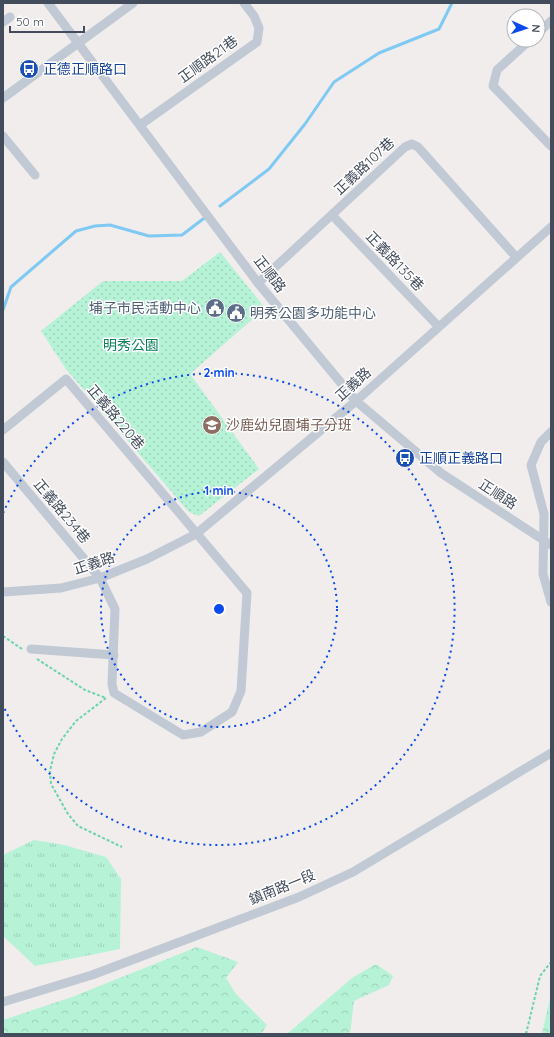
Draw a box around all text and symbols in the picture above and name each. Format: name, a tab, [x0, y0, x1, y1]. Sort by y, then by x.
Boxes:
scale bar	[10, 8, 84, 34]
north arrow	[506, 8, 546, 48]
text: 50 m	[16, 14, 44, 29]
text: N	[529, 24, 543, 33]
street label: 正順路21巷	[175, 31, 241, 87]
bus stop icon: 正德正順路口	[18, 58, 40, 80]
place label: 正德正順路口	[43, 60, 127, 78]
street label: 正義路107巷	[330, 134, 398, 198]
street label: 正義路135巷	[362, 227, 428, 295]
street label: 正順路	[250, 252, 290, 296]
public building icon: 埔子市民活動中心	[204, 297, 226, 319]
place label: 埔子市民活動中心	[89, 299, 201, 317]
public building icon: 明秀公園多功能中心	[225, 302, 247, 324]
place label: 明秀公園多功能中心	[250, 304, 376, 322]
park label: 明秀公園	[103, 336, 159, 354]
street label: 正義路	[331, 363, 375, 405]
text: 2 min	[203, 365, 235, 380]
street label: 正義路220巷	[83, 381, 149, 453]
school or university icon: 沙鹿幼兒園埔子分班	[201, 414, 223, 436]
place label: 沙鹿幼兒園埔子分班	[226, 416, 352, 434]
bus stop icon: 正順正義路口	[394, 447, 416, 469]
place label: 正順正義路口	[419, 449, 503, 467]
street label: 正義路234巷	[30, 475, 94, 547]
street label: 正順路	[475, 475, 521, 513]
text: 1 min	[204, 483, 234, 498]
street label: 正義路	[71, 548, 117, 578]
centre of rings	[212, 602, 226, 616]
street label: 鎮南路一段	[246, 866, 318, 908]

